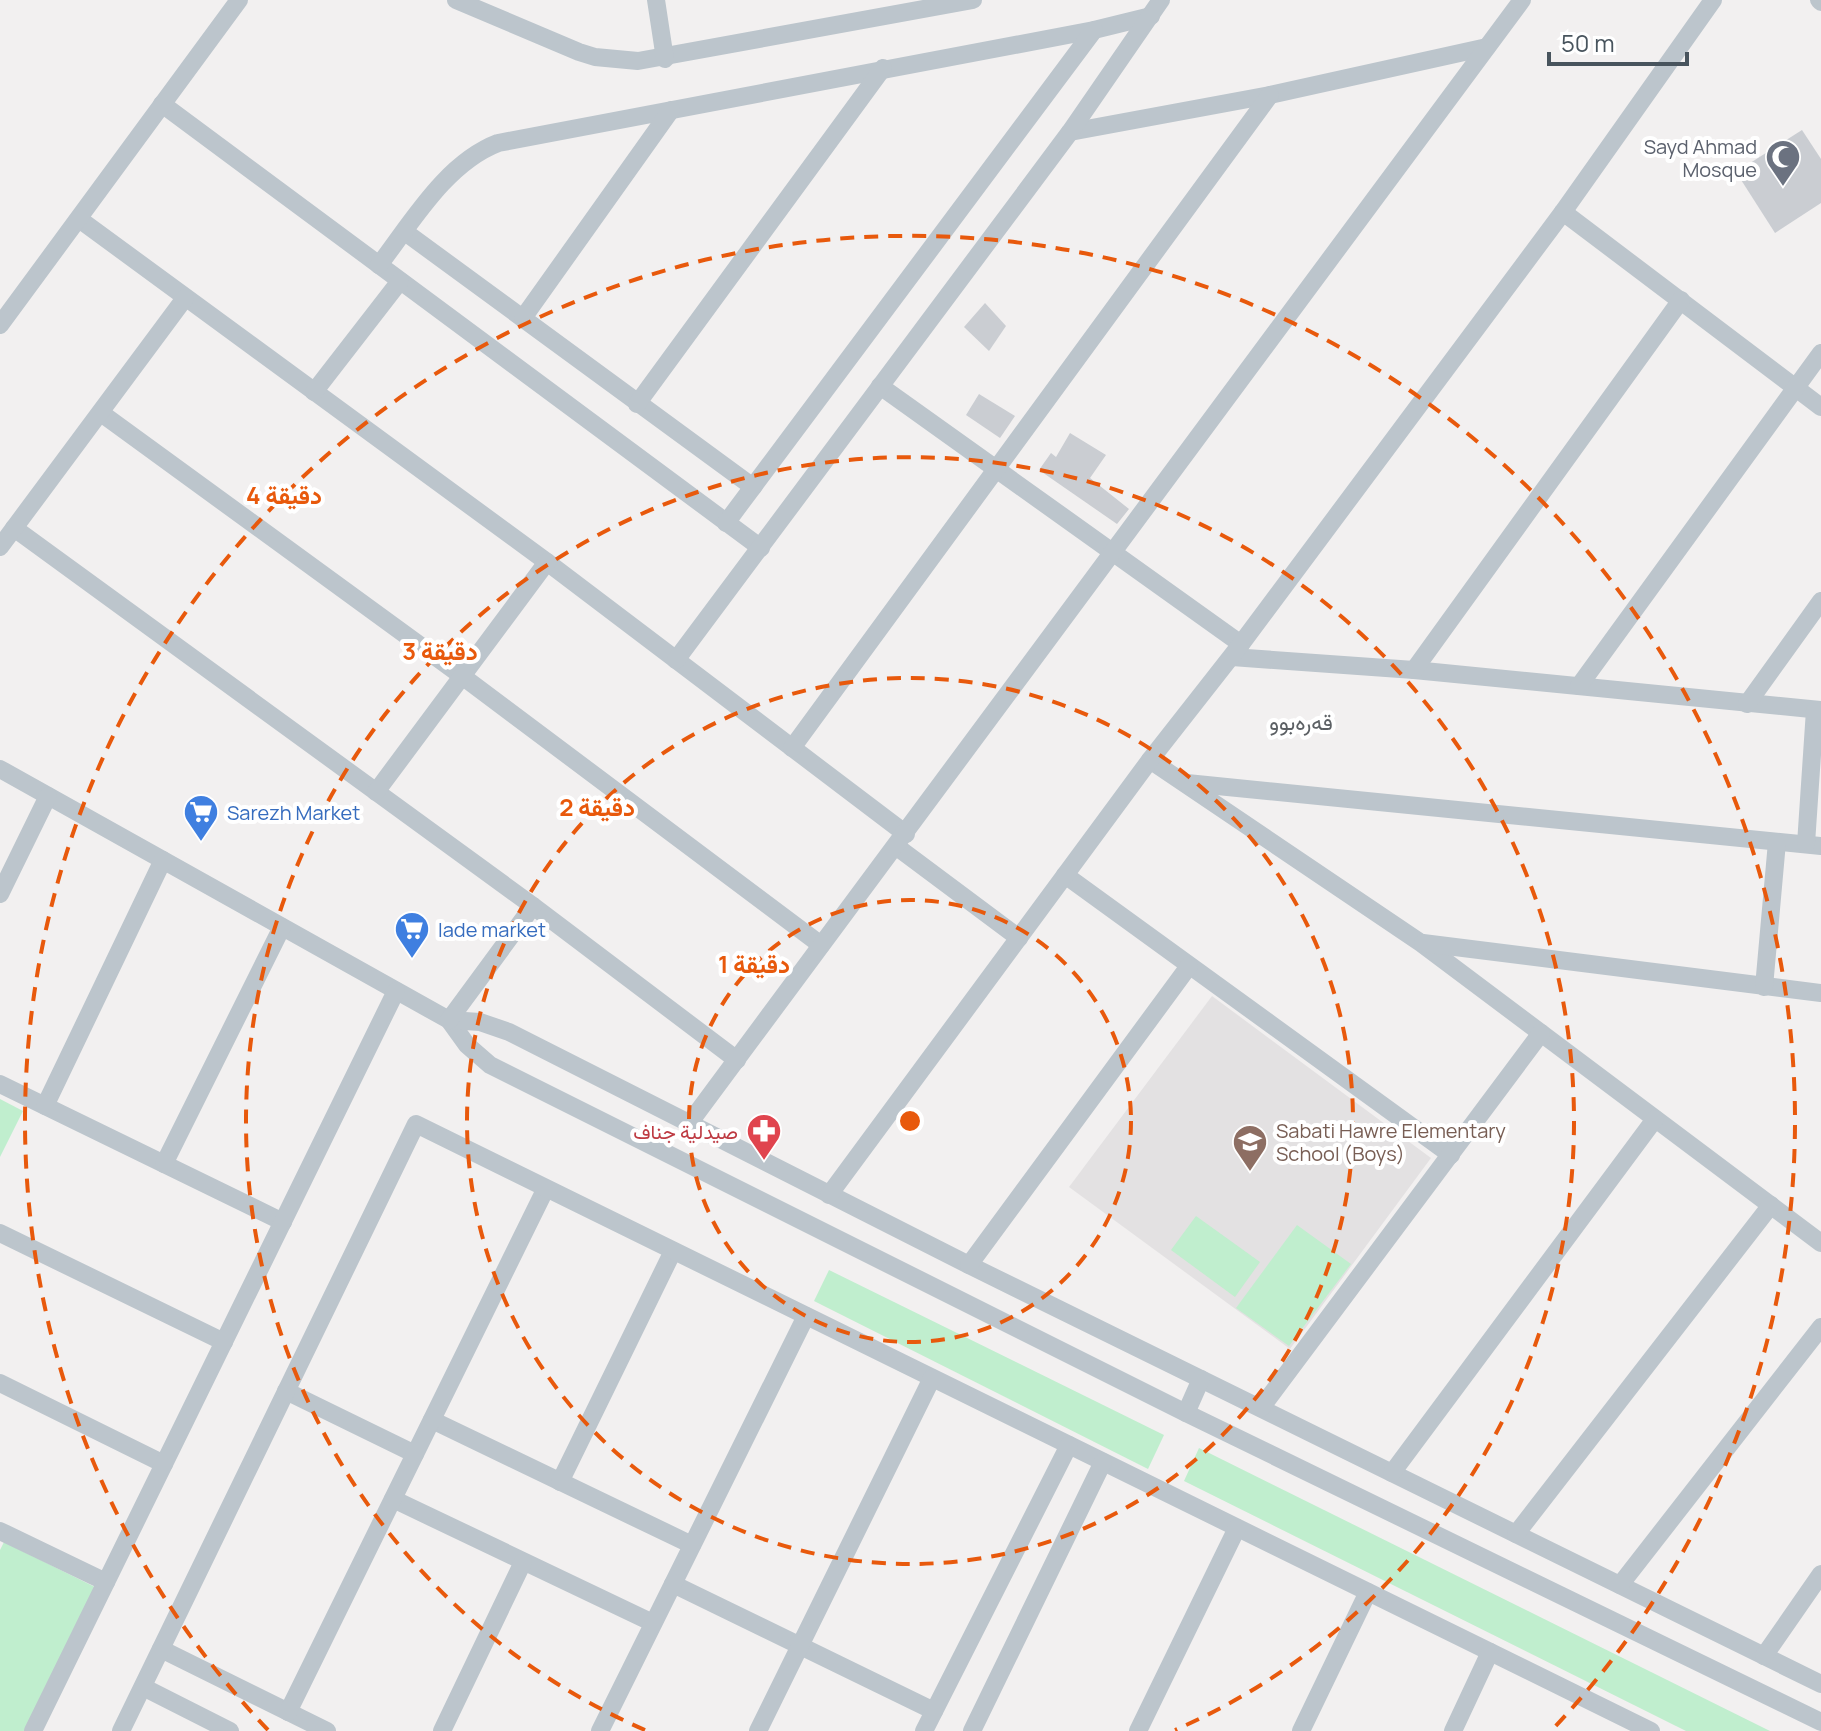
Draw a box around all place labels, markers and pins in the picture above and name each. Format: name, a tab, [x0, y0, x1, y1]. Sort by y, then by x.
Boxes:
place label: Sayd Ahmad Mosque	[1644, 133, 1757, 183]
mosque icon: Sayd Ahmad Mosque	[1764, 138, 1802, 188]
supermarket icon: Sarezh Market	[182, 793, 220, 843]
place label: Sarezh Market	[227, 799, 360, 826]
supermarket icon: lade market	[393, 910, 431, 960]
place label: lade market	[438, 916, 546, 943]
centre of rings	[896, 1107, 924, 1135]
pharmacy icon: صيدلية جناف	[745, 1112, 783, 1162]
place label: Sabati Hawre Elementary School (Boys)	[1276, 1117, 1506, 1167]
place label: صيدلية جناف	[633, 1118, 738, 1145]
school or university icon: Sabati Hawre Elementary School (Boys)	[1231, 1123, 1269, 1173]

